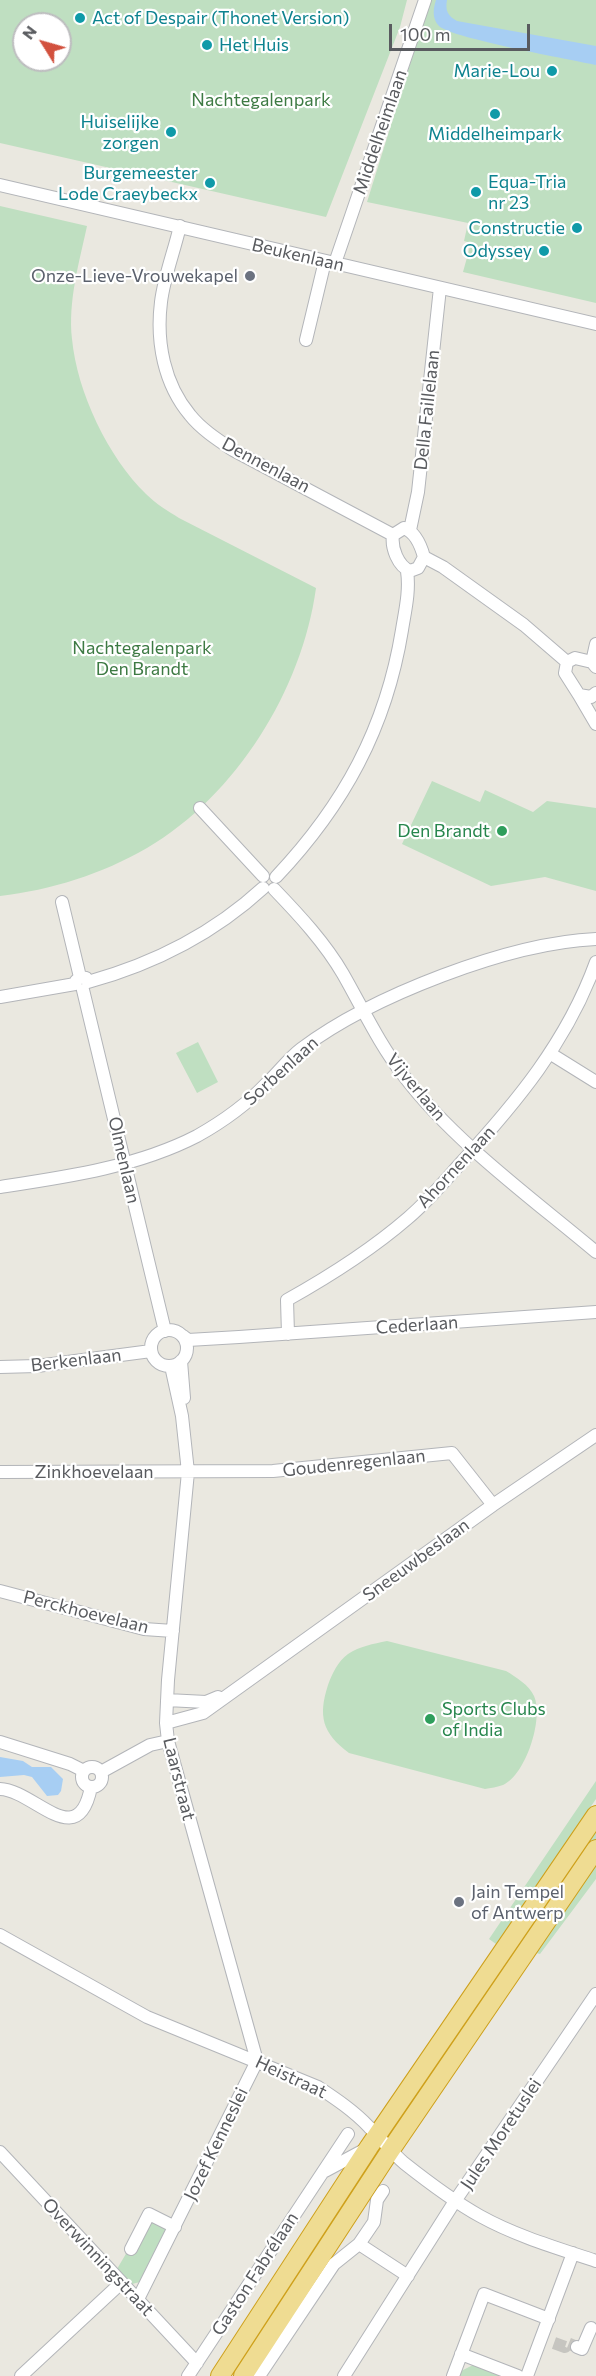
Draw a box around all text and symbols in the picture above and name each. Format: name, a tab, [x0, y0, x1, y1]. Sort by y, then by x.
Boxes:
place label: Act of Despair (Thonet Version)	[92, 7, 350, 29]
marker: Act of Despair (Thonet Version)	[73, 11, 87, 25]
north arrow	[12, 12, 72, 72]
scale bar	[392, 12, 533, 50]
text: N	[18, 22, 40, 43]
text: 100 m	[400, 23, 450, 45]
place label: Het Huis	[219, 34, 289, 56]
marker: Het Huis	[200, 38, 214, 52]
place label: Marie-Lou	[454, 60, 540, 82]
marker: Marie-Lou	[545, 64, 559, 78]
street label: Middelheimlaan	[349, 67, 411, 197]
park label: Nachtegalenpark	[191, 89, 331, 111]
marker: Middelheimpark	[488, 107, 502, 121]
place label: Huiselijke zorgen	[81, 111, 159, 154]
place label: Middelheimpark	[428, 123, 562, 145]
marker: Huiselijke zorgen	[164, 125, 178, 139]
place label: Burgemeester Lode Craeybeckx	[58, 162, 198, 204]
place label: Equa-Tria nr 23	[488, 171, 567, 213]
marker: Burgemeester Lode Craeybeckx	[203, 176, 217, 190]
marker: Equa-Tria nr 23	[469, 185, 483, 199]
place label: Constructie	[468, 217, 565, 239]
marker: Constructie	[570, 221, 584, 235]
street label: Beukenlaan	[250, 234, 346, 276]
place label: Odyssey	[463, 240, 532, 262]
marker: Odyssey	[537, 244, 551, 258]
place label: Onze-Lieve-Vrouwekapel	[31, 265, 238, 287]
marker: Onze-Lieve-Vrouwekapel	[243, 269, 257, 283]
street label: Della Faillelaan	[410, 349, 444, 471]
street label: Dennenlaan	[218, 433, 314, 497]
park label: Nachtegalenpark Den Brandt	[72, 637, 212, 680]
place label: Den Brandt	[397, 820, 490, 842]
marker: Den Brandt	[495, 824, 509, 838]
street label: Sorbenlaan	[239, 1032, 323, 1110]
street label: Vijverlaan	[382, 1049, 450, 1125]
street label: Olmenlaan	[104, 1114, 144, 1206]
street label: Ahornenlaan	[412, 1121, 500, 1213]
street label: Cederlaan	[375, 1311, 459, 1339]
street label: Berkenlaan	[29, 1344, 123, 1376]
street label: Goudenregenlaan	[281, 1445, 427, 1481]
street label: Zinkhoevelaan	[34, 1461, 154, 1483]
street label: Sneeuwbeslaan	[359, 1514, 473, 1606]
street label: Perckhoevelaan	[21, 1586, 151, 1638]
place label: Sports Clubs of India	[442, 1698, 546, 1740]
marker: Sports Clubs of India	[423, 1712, 437, 1726]
street label: Laarstraat	[158, 1735, 200, 1823]
place label: Jain Tempel of Antwerp	[471, 1881, 564, 1924]
marker: Jain Tempel of Antwerp	[452, 1895, 466, 1909]
street label: Heistraat	[252, 2051, 330, 2103]
street label: Jules Moretuslei	[456, 2074, 546, 2194]
street label: Jozef Kenneslei	[179, 2084, 253, 2204]
street label: Overwinningstraat	[38, 2194, 158, 2320]
street label: Gaston Fabrélaan	[207, 2208, 303, 2340]

